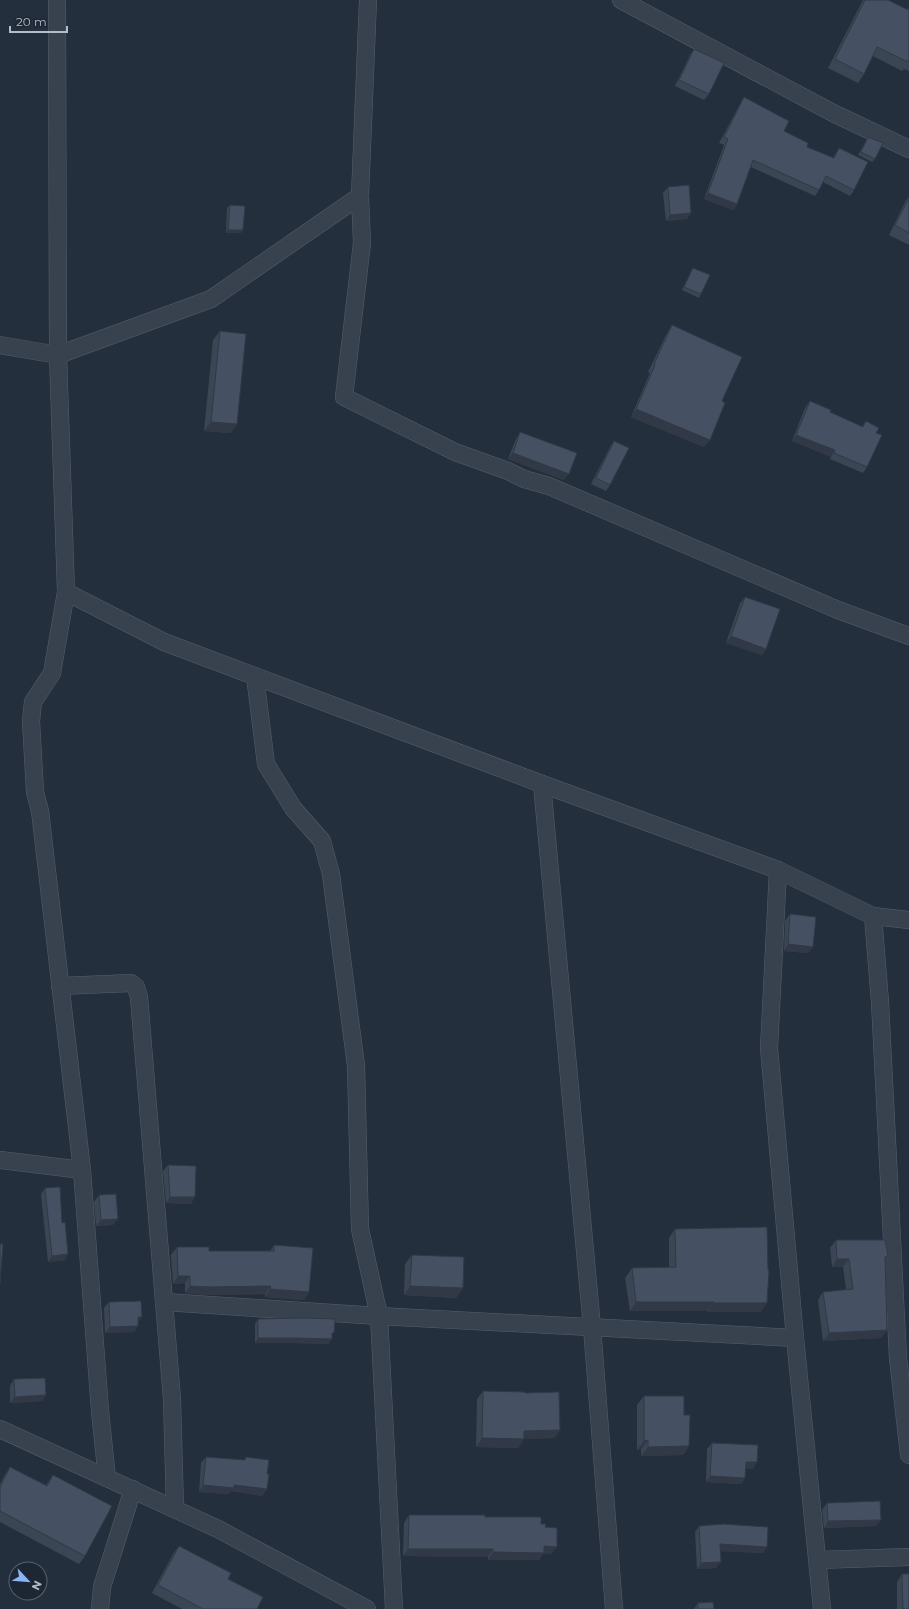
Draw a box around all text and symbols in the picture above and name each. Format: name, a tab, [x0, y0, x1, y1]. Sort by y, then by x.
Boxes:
scale bar	[10, 8, 67, 34]
text: 20 m	[16, 14, 47, 29]
north arrow	[8, 1561, 48, 1601]
text: N	[29, 1578, 45, 1592]

